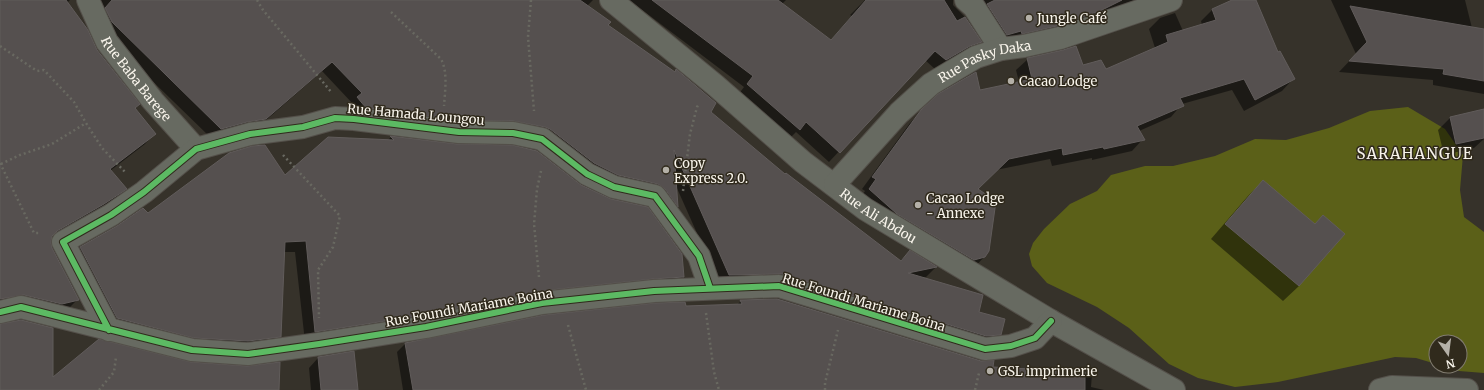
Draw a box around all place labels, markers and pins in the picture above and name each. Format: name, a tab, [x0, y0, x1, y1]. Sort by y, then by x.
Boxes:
place label: Jungle Café	[1036, 10, 1107, 27]
marker: Jungle Café	[1024, 13, 1034, 23]
place label: Cacao Lodge	[1019, 73, 1097, 90]
marker: Cacao Lodge	[1006, 76, 1016, 86]
place label: Copy Express 2.0.	[674, 155, 748, 187]
marker: Copy Express 2.0.	[661, 165, 671, 175]
place label: Cacao Lodge - Annexe	[926, 190, 1004, 222]
marker: Cacao Lodge - Annexe	[913, 200, 923, 210]
place label: GSL imprimerie	[998, 363, 1098, 380]
marker: GSL imprimerie	[985, 366, 995, 376]

